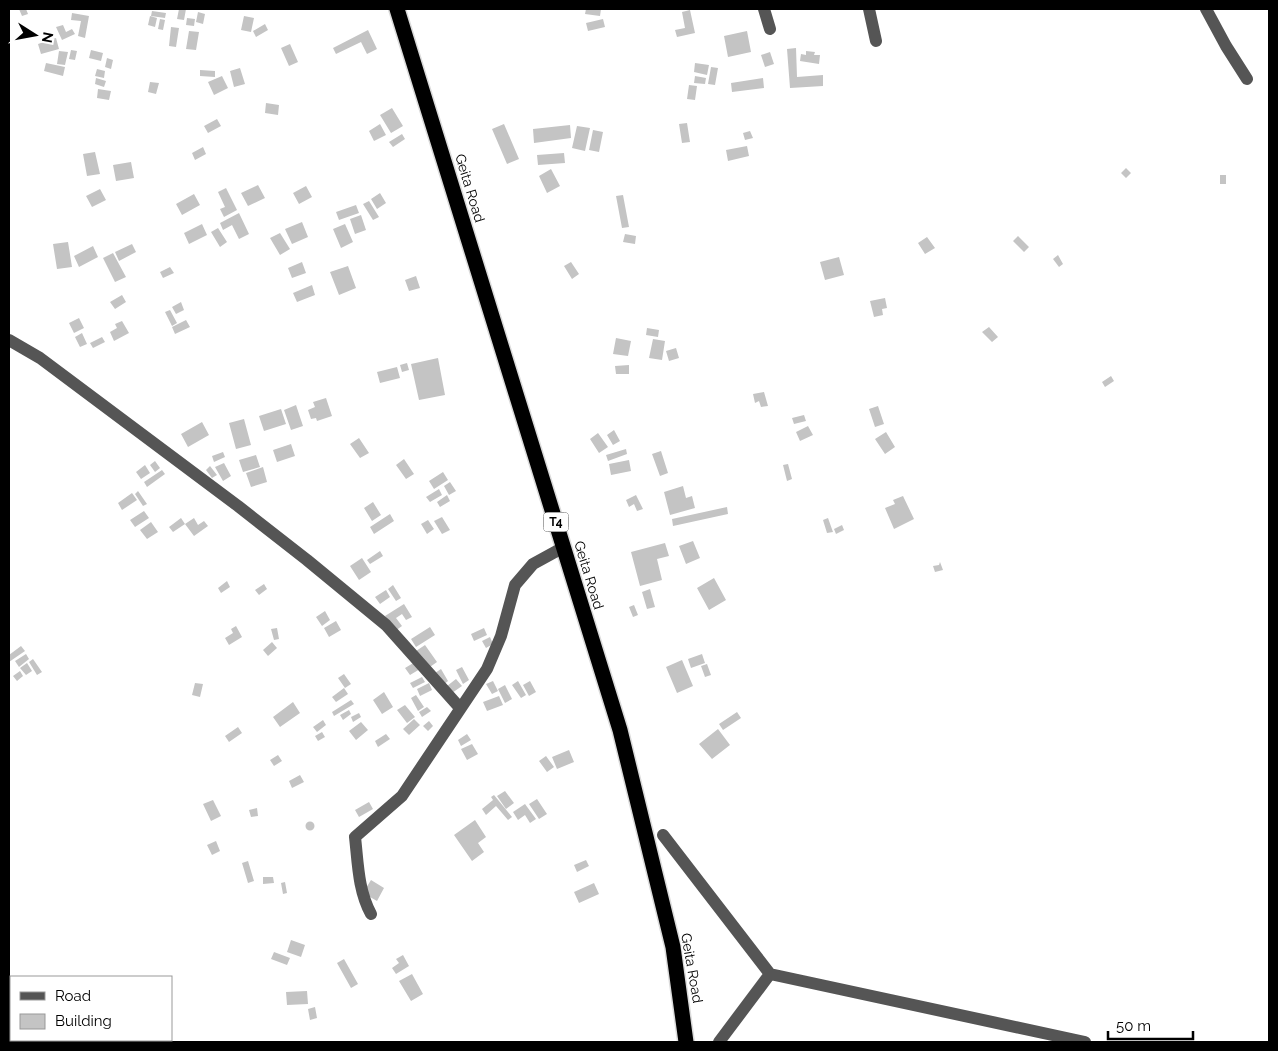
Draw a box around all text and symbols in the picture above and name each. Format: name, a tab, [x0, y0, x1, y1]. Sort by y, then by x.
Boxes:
north arrow	[10, 10, 60, 60]
text: N	[39, 31, 57, 44]
street label: Geita Road	[452, 152, 488, 224]
road number: T4	[544, 512, 568, 532]
street label: Geita Road	[571, 539, 607, 611]
street label: Geita Road	[678, 932, 706, 1004]
legend	[10, 976, 172, 1041]
text: Road	[55, 987, 91, 1005]
scale bar	[1108, 1008, 1193, 1040]
text: Building	[55, 1012, 112, 1030]
text: 50 m	[1116, 1017, 1151, 1035]

